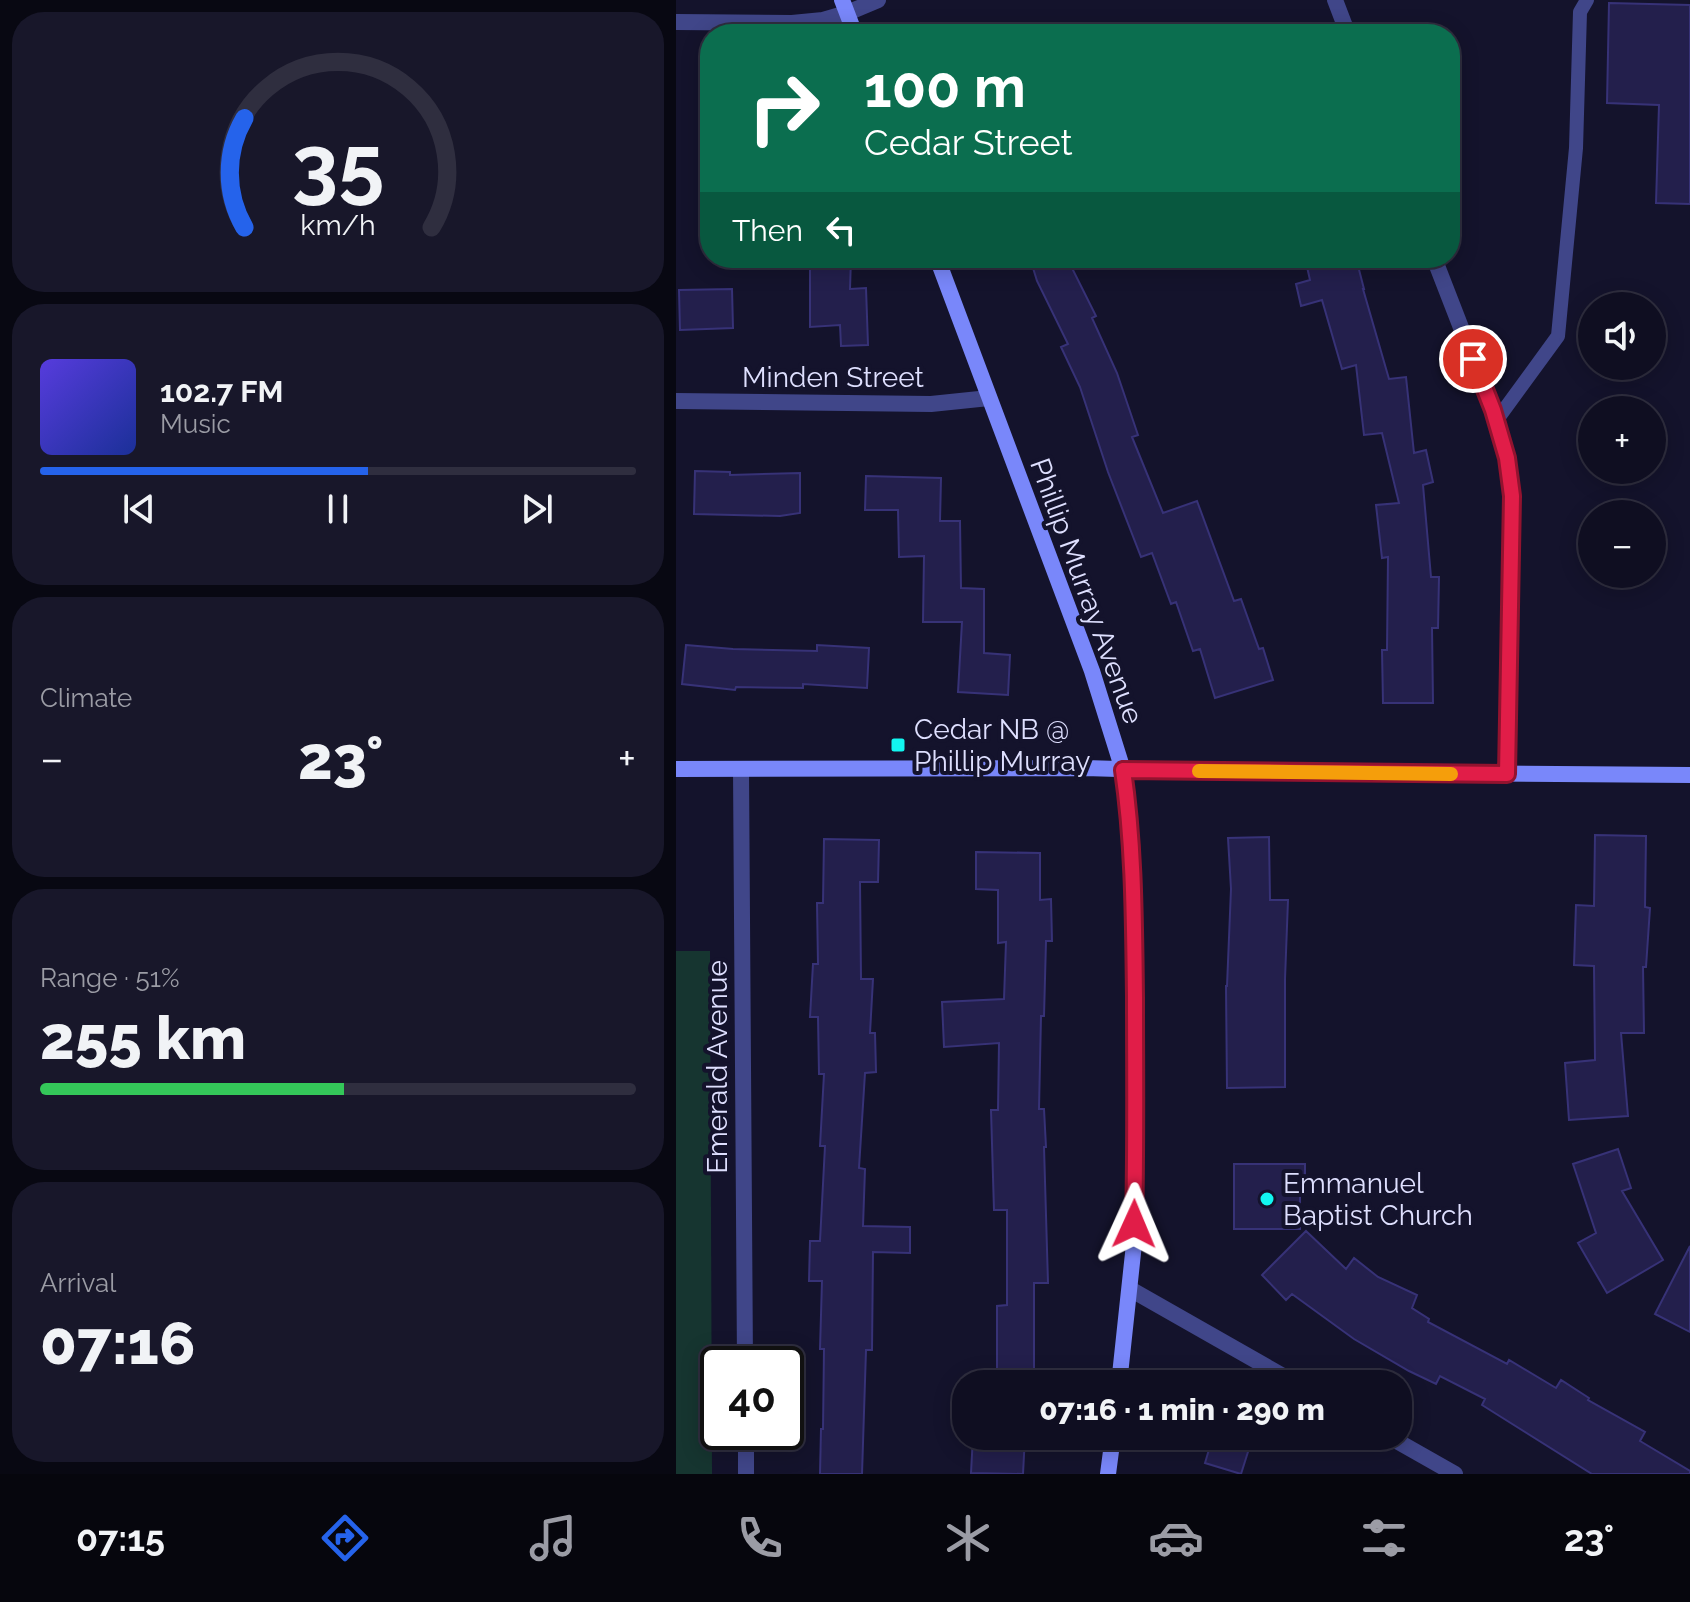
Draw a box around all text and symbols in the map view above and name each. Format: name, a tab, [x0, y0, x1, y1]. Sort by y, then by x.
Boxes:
text: 100 m	[864, 54, 1026, 120]
icon: right	[732, 56, 836, 160]
text: 35	[292, 116, 384, 213]
text: Cedar Street	[864, 121, 1073, 163]
text: km/h	[300, 208, 376, 242]
icon: left	[819, 208, 863, 252]
text: Then	[732, 213, 803, 248]
map controls	[1578, 292, 1666, 588]
button: sound	[1578, 292, 1666, 380]
pin	[1439, 325, 1507, 393]
icon: arrive	[1451, 337, 1495, 381]
street label: Minden Street	[742, 361, 925, 394]
text: 102.7 FM	[160, 374, 284, 409]
button: +	[1578, 396, 1666, 484]
text: Music	[160, 409, 231, 439]
street label: Phillip Murray Avenue	[1023, 454, 1150, 728]
icon: previous	[117, 487, 161, 531]
icon: pause	[316, 487, 360, 531]
icon: next	[515, 487, 559, 531]
button: −	[1578, 500, 1666, 588]
text: Climate	[40, 683, 132, 713]
place label: Cedar NB @ Phillip Murray	[914, 713, 1090, 778]
text: 23°	[298, 723, 384, 793]
text: −	[40, 733, 64, 784]
text: +	[618, 733, 636, 784]
marker: Cedar NB @ Phillip Murray	[889, 736, 907, 754]
street label: Emerald Avenue	[701, 960, 734, 1174]
text: Range · 51%	[40, 963, 179, 993]
text: 255 km	[40, 1003, 246, 1073]
place label: Emmanuel Baptist Church	[1283, 1167, 1473, 1232]
position arrow	[1092, 1182, 1176, 1266]
marker: Emmanuel Baptist Church	[1258, 1190, 1276, 1208]
text: Arrival	[40, 1268, 116, 1298]
text: 07:16	[40, 1308, 195, 1378]
speed limit sign: 40	[700, 1346, 804, 1450]
text: 07:16 · 1 min · 290 m	[1039, 1392, 1325, 1427]
icon: directions	[317, 1510, 373, 1566]
icon: music	[525, 1510, 581, 1566]
icon: phone	[732, 1510, 788, 1566]
icon: climate	[940, 1510, 996, 1566]
icon: car	[1148, 1510, 1204, 1566]
icon: filters	[1356, 1510, 1412, 1566]
text: 07:15	[76, 1517, 165, 1559]
text: 23°	[1564, 1517, 1614, 1559]

